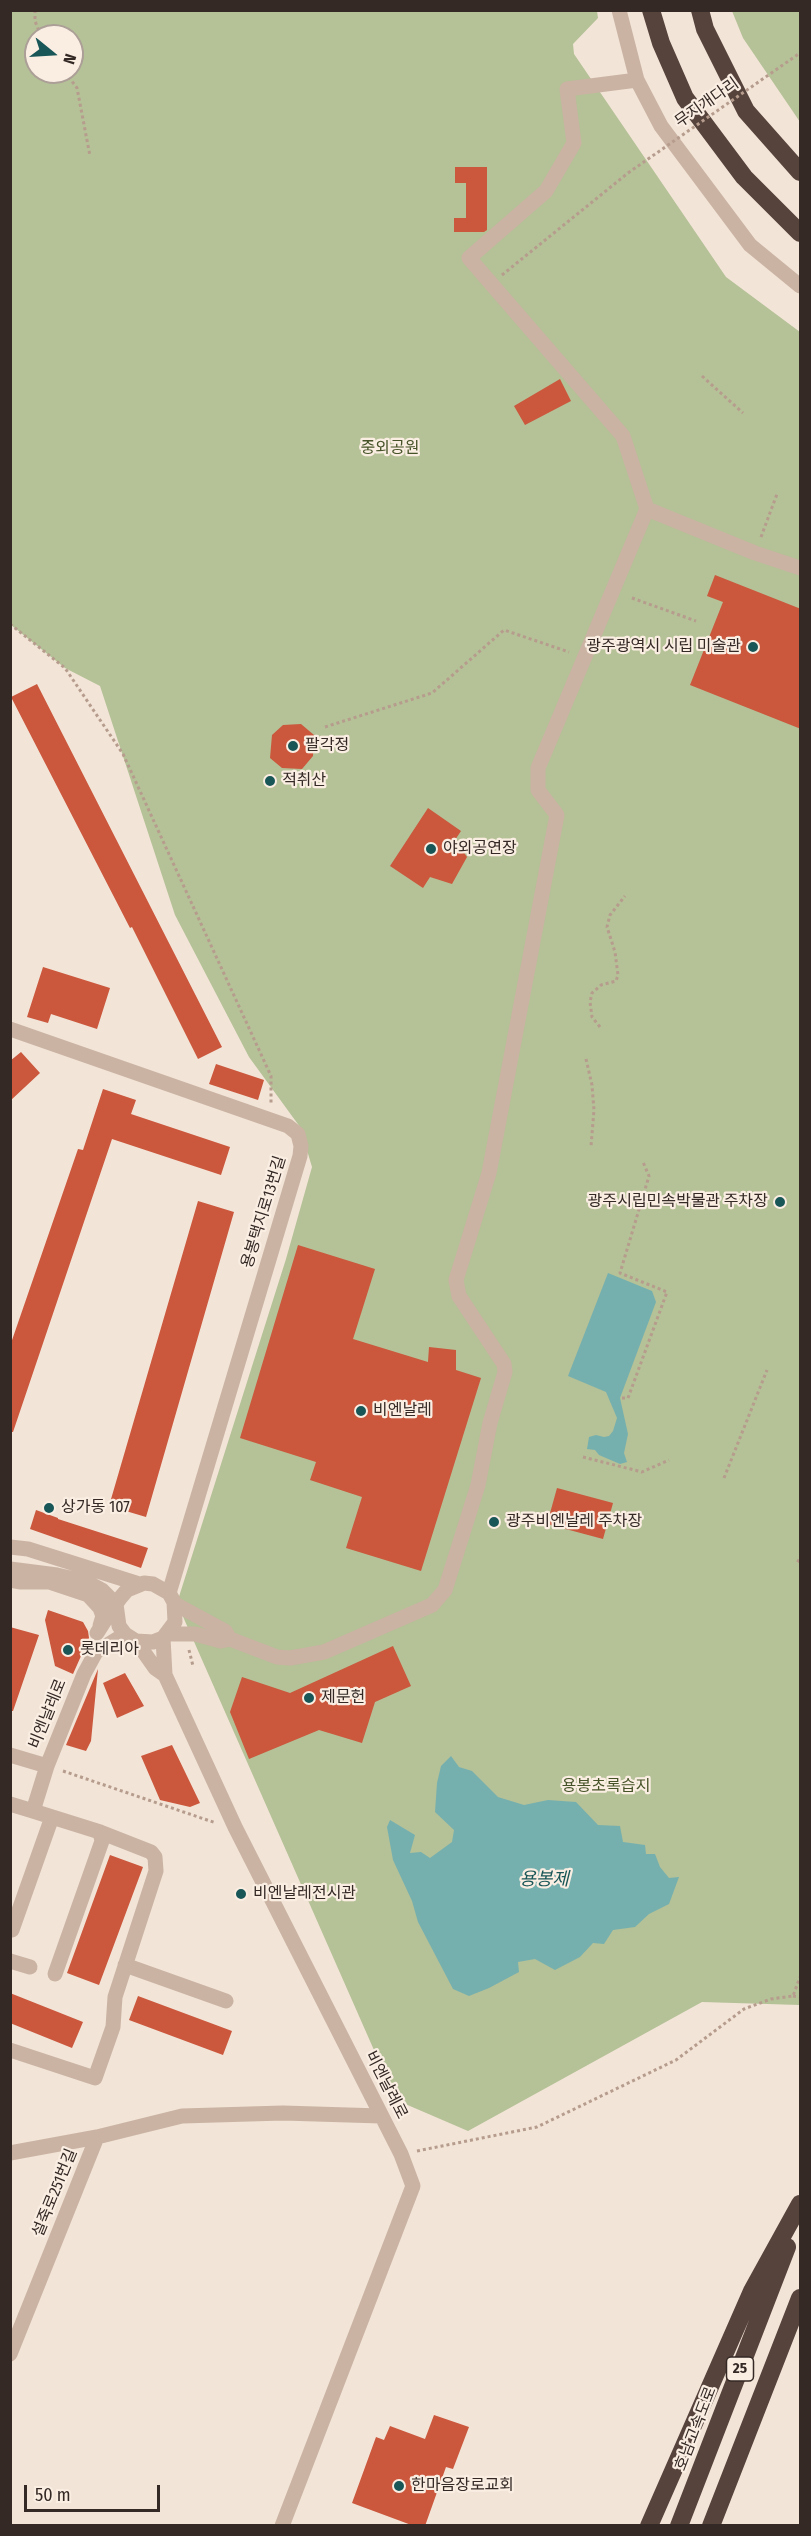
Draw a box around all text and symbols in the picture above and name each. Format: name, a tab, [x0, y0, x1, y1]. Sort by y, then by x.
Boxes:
north arrow	[24, 24, 84, 84]
text: N	[59, 52, 80, 67]
street label: 무지개다리	[671, 74, 743, 132]
park label: 중외공원	[361, 439, 419, 459]
place label: 광주광역시 시립 미술관	[586, 637, 741, 657]
marker: 광주광역시 시립 미술관	[746, 640, 760, 654]
place label: 팔각정	[305, 736, 349, 756]
marker: 팔각정	[286, 739, 300, 753]
place label: 적취산	[282, 771, 326, 791]
marker: 적취산	[263, 774, 277, 788]
place label: 야외공연장	[443, 839, 517, 859]
marker: 야외공연장	[424, 842, 438, 856]
street label: 용봉택지로13번길	[238, 1153, 290, 1271]
place label: 광주시립민속박물관 주차장	[588, 1192, 768, 1212]
marker: 광주시립민속박물관 주차장	[773, 1195, 787, 1209]
place label: 비엔날레	[373, 1401, 432, 1421]
marker: 비엔날레	[354, 1404, 368, 1418]
place label: 상가동 107	[61, 1498, 130, 1518]
marker: 상가동 107	[42, 1501, 56, 1515]
place label: 광주비엔날레 주차장	[506, 1512, 642, 1532]
marker: 광주비엔날레 주차장	[487, 1515, 501, 1529]
place label: 롯데리아	[80, 1640, 139, 1660]
marker: 롯데리아	[61, 1643, 75, 1657]
street label: 비엔날레로	[25, 1676, 71, 1752]
place label: 제문헌	[321, 1688, 365, 1708]
marker: 제문헌	[302, 1691, 316, 1705]
park label: 용봉초록습지	[562, 1777, 650, 1797]
water label: 용봉제	[519, 1869, 569, 1891]
place label: 비엔날레전시관	[253, 1884, 356, 1904]
marker: 비엔날레전시관	[234, 1887, 248, 1901]
street label: 비엔날레로	[361, 2048, 411, 2122]
street label: 설죽로251번길	[29, 2146, 81, 2240]
road number: 25	[726, 2357, 754, 2381]
street label: 호남고속도로	[671, 2384, 721, 2474]
scale bar	[27, 2473, 164, 2511]
place label: 한마음장로교회	[411, 2476, 514, 2496]
marker: 한마음장로교회	[392, 2479, 406, 2493]
text: 50 m	[35, 2484, 71, 2506]

